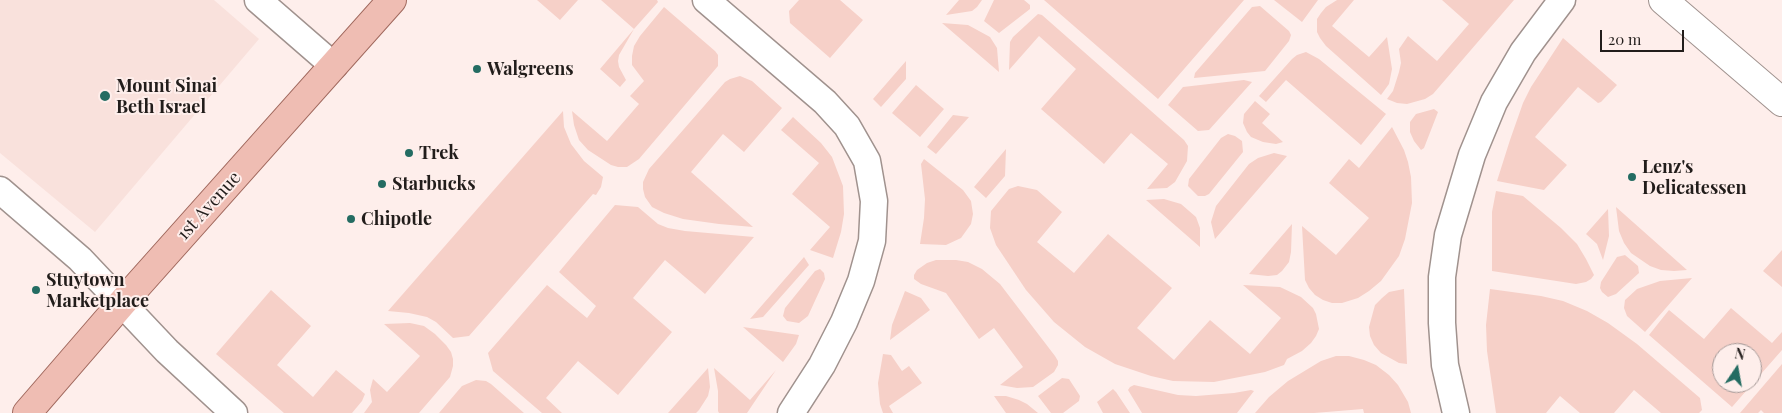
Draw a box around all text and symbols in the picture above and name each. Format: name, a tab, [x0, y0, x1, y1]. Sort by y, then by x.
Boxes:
scale bar	[1602, 20, 1686, 52]
text: 20 m	[1608, 29, 1641, 49]
place label: Walgreens	[487, 58, 574, 80]
marker: Walgreens	[471, 63, 483, 75]
place label: Mount Sinai Beth Israel	[116, 75, 217, 118]
marker: Mount Sinai Beth Israel	[98, 89, 112, 103]
place label: Trek	[419, 142, 459, 164]
marker: Trek	[403, 147, 415, 159]
place label: Lenz's Delicatessen	[1642, 156, 1747, 198]
street label: 1st Avenue	[173, 167, 245, 245]
marker: Lenz's Delicatessen	[1626, 171, 1638, 183]
place label: Starbucks	[392, 173, 475, 195]
marker: Starbucks	[376, 178, 388, 190]
place label: Chipotle	[361, 208, 432, 230]
marker: Chipotle	[345, 213, 357, 225]
place label: Stuytown Marketplace	[46, 269, 149, 312]
marker: Stuytown Marketplace	[30, 284, 42, 296]
north arrow	[1712, 343, 1762, 393]
text: N	[1733, 343, 1747, 364]

